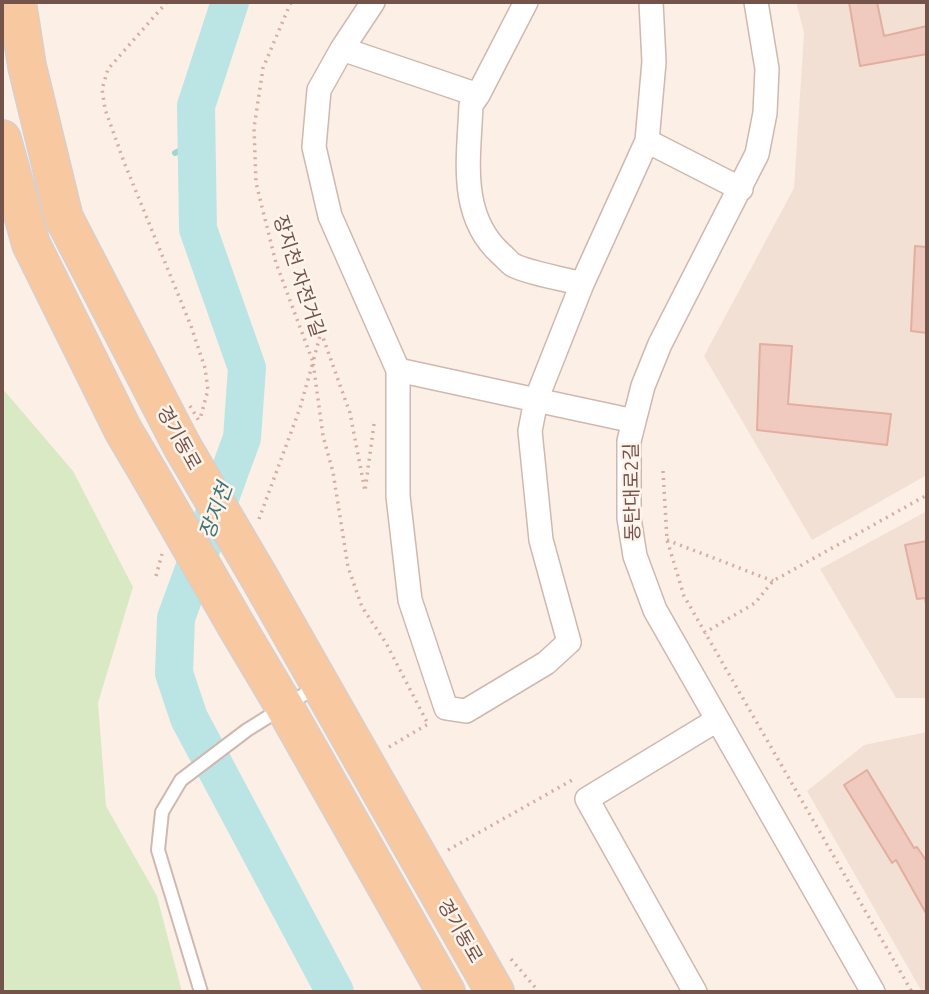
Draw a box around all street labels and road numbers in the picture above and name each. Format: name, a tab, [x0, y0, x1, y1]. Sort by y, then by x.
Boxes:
street label: 장지천 자전거길	[269, 212, 329, 340]
street label: 경기동로	[152, 402, 206, 474]
street label: 동탄대로2길	[620, 443, 644, 541]
street label: 경기동로	[433, 895, 487, 967]

